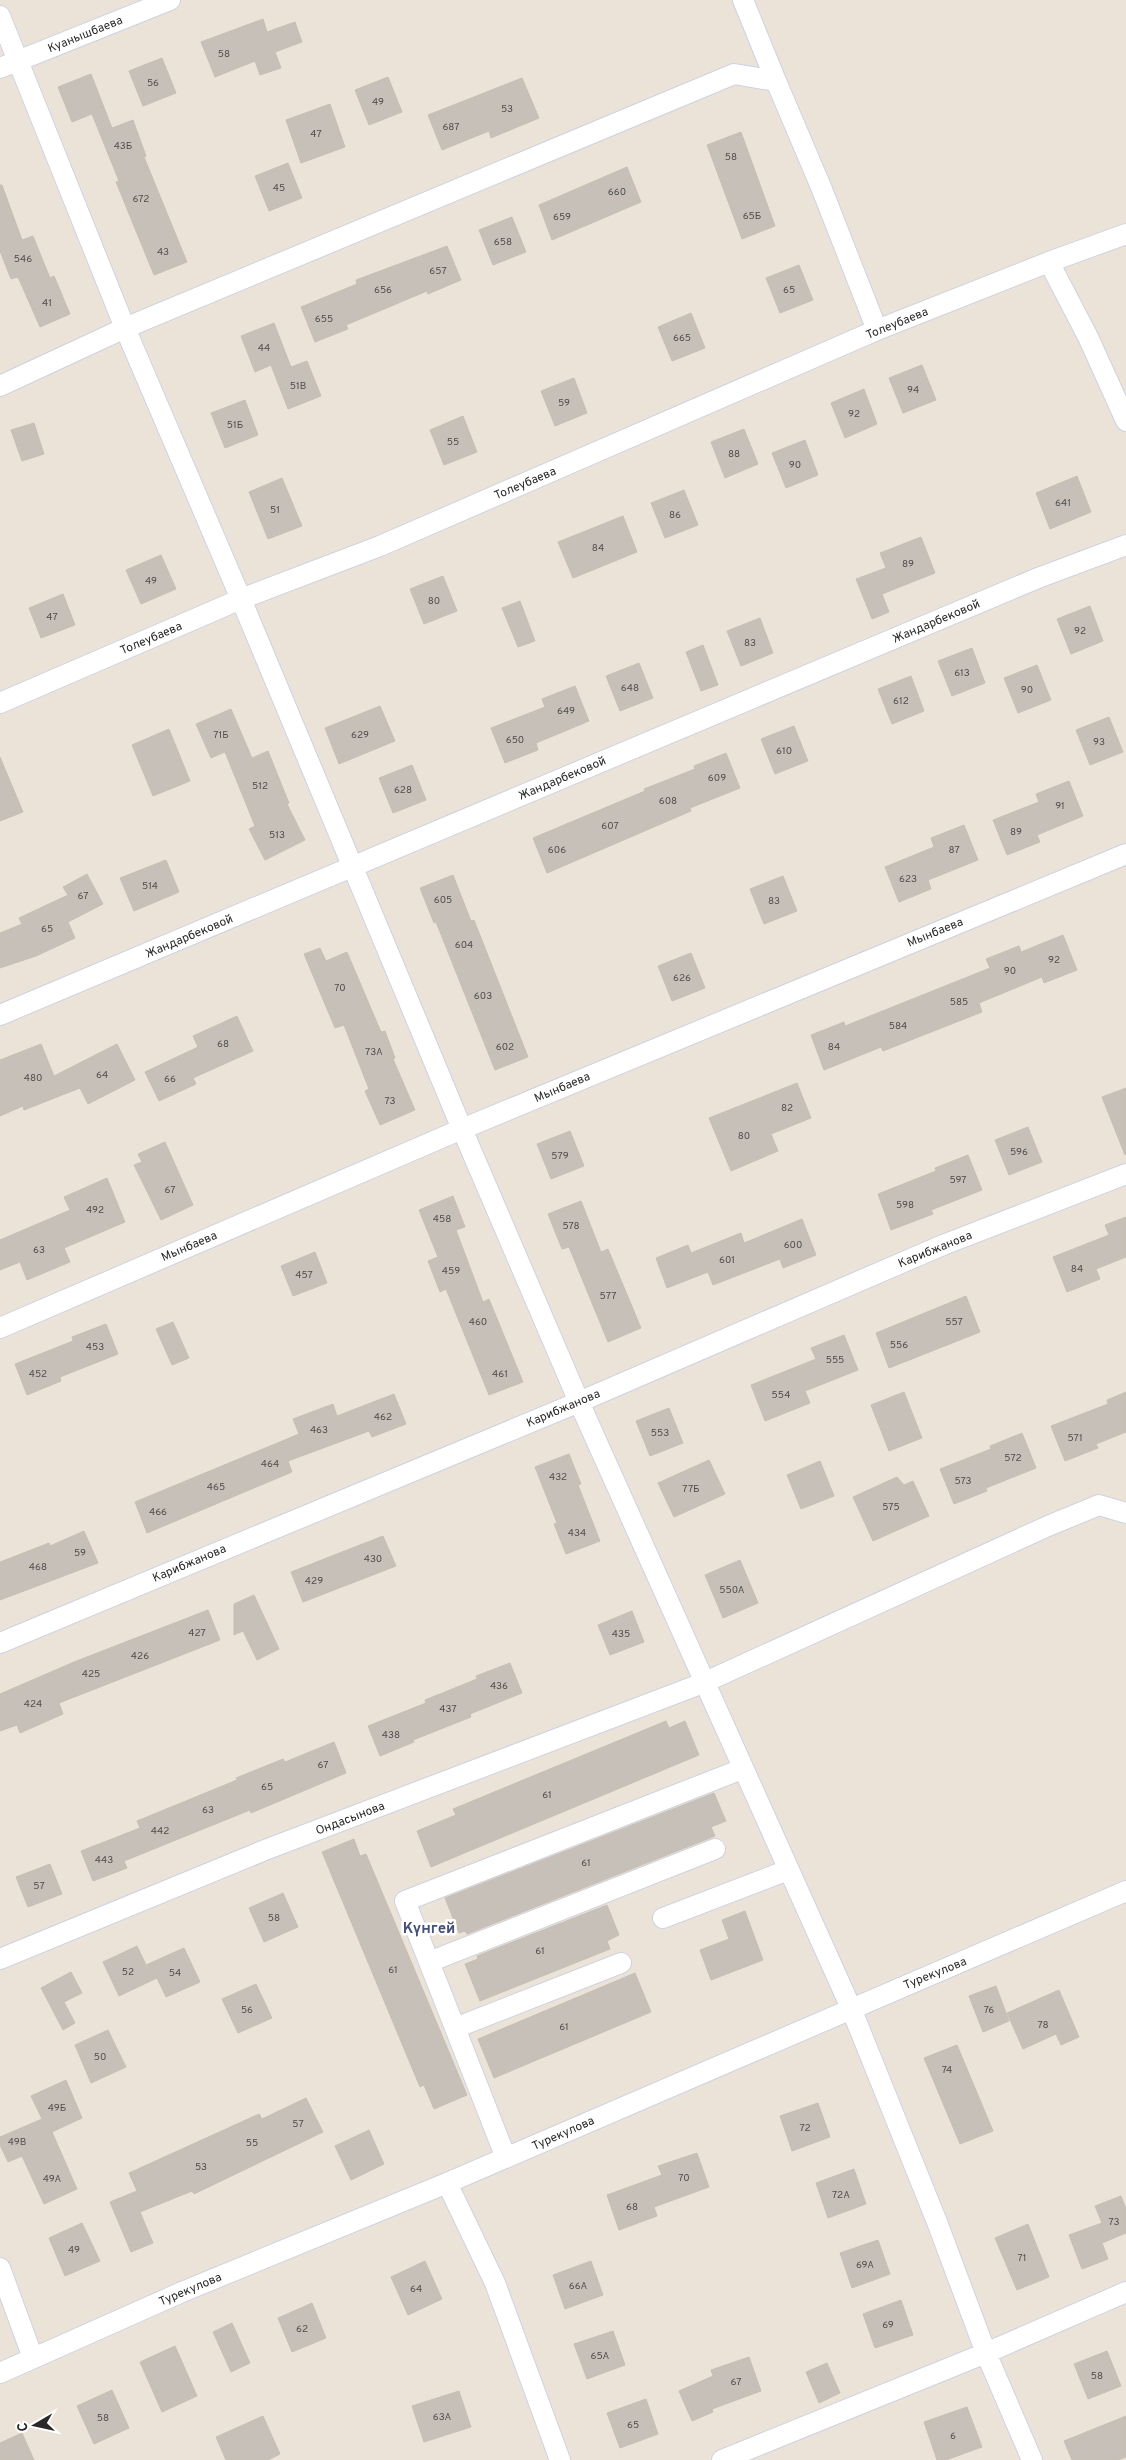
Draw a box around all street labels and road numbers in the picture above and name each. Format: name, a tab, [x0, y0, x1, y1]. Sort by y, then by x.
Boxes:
street label: Куанышбаева	[46, 13, 125, 57]
street label: Толеубаева	[864, 304, 931, 344]
street label: Толеубаева	[492, 464, 559, 504]
street label: Жандарбековой	[890, 596, 983, 648]
street label: Толеубаева	[118, 619, 185, 659]
street label: Жандарбековой	[516, 753, 609, 805]
street label: Жандарбековой	[143, 911, 236, 963]
street label: Мынбаева	[905, 914, 966, 951]
street label: Мынбаева	[532, 1069, 593, 1107]
street label: Мынбаева	[159, 1228, 220, 1266]
street label: Карибжанова	[896, 1228, 975, 1272]
street label: Карибжанова	[524, 1386, 603, 1432]
street label: Карибжанова	[150, 1541, 229, 1587]
street label: Ондасынова	[313, 1798, 387, 1839]
street label: Турекулова	[901, 1954, 969, 1994]
street label: Турекулова	[530, 2113, 597, 2155]
street label: Турекулова	[157, 2270, 224, 2310]

